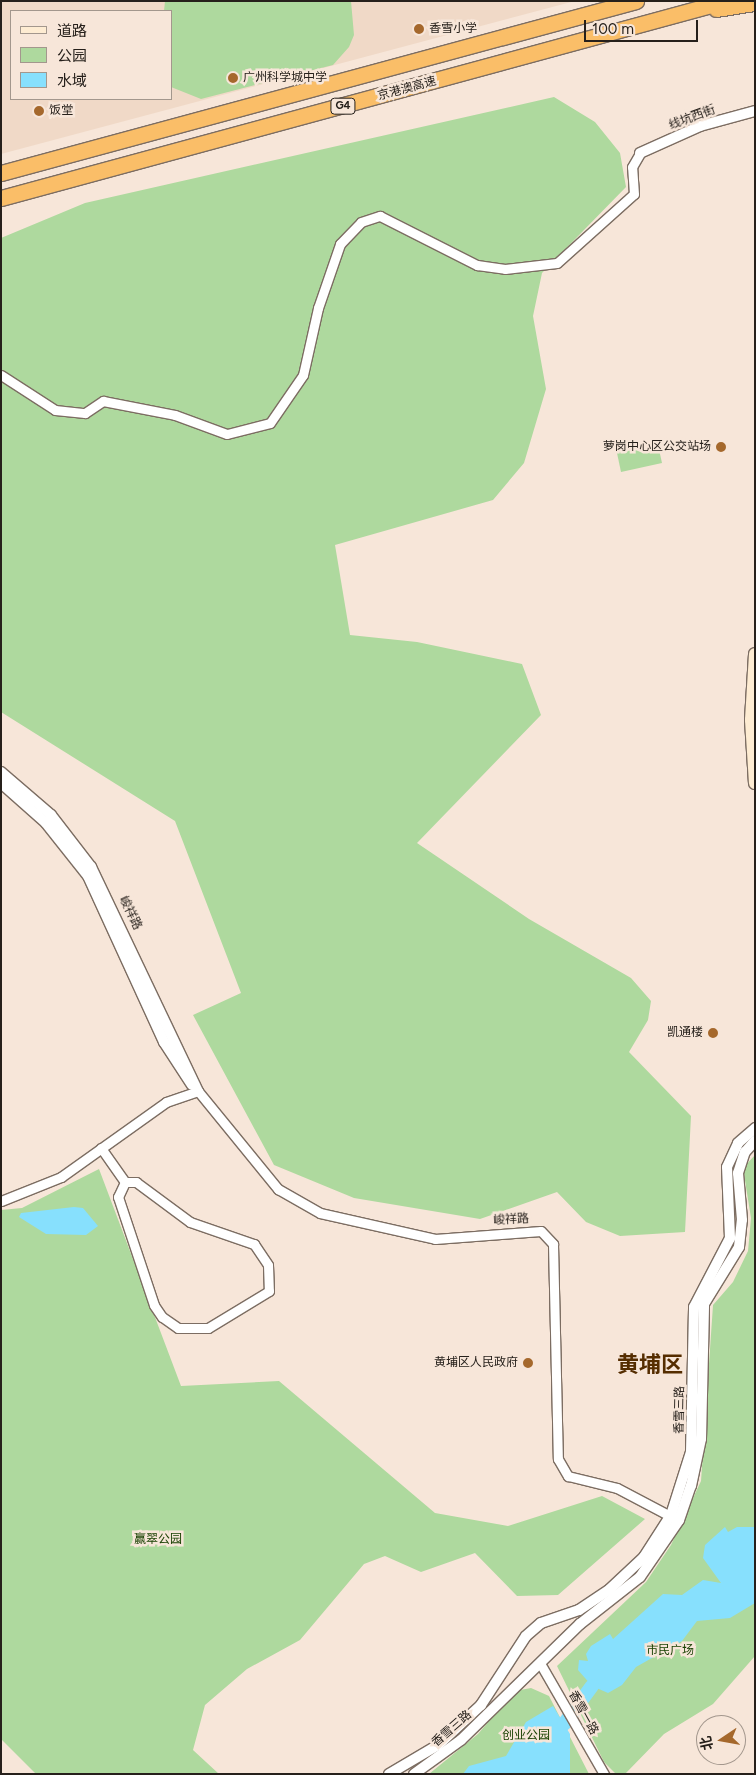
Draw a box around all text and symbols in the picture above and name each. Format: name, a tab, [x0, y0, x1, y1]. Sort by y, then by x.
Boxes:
legend	[10, 10, 172, 100]
scale bar	[586, 10, 700, 42]
text: 100 m	[592, 20, 634, 38]
text: 道路	[57, 22, 87, 40]
place label: 香雪小学	[429, 22, 477, 36]
marker: 香雪小学	[413, 23, 425, 35]
text: 公园	[57, 47, 87, 65]
place label: 广州科学城中学	[243, 71, 327, 85]
text: 水域	[57, 72, 87, 90]
marker: 广州科学城中学	[227, 72, 239, 84]
street label: 京港澳高速	[376, 74, 438, 104]
road number: G4	[329, 98, 357, 114]
street label: 线坑西街	[667, 103, 717, 133]
place label: 饭堂	[49, 104, 73, 118]
marker: 饭堂	[33, 105, 45, 117]
place label: 萝岗中心区公交站场	[603, 440, 711, 454]
marker: 萝岗中心区公交站场	[715, 441, 727, 453]
street label: 峻祥路	[116, 894, 144, 932]
place label: 凯通楼	[667, 1026, 703, 1040]
marker: 凯通楼	[707, 1027, 719, 1039]
street label: 峻祥路	[493, 1212, 529, 1228]
district label: 黄埔区	[617, 1352, 683, 1378]
place label: 黄埔区人民政府	[434, 1356, 518, 1370]
marker: 黄埔区人民政府	[522, 1357, 534, 1369]
street label: 香雪三路	[672, 1386, 688, 1434]
park label: 赢翠公园	[134, 1533, 182, 1547]
park label: 市民广场	[646, 1644, 694, 1658]
street label: 香雪一路	[565, 1689, 601, 1737]
street label: 香雪三路	[429, 1708, 475, 1750]
north arrow	[696, 1715, 746, 1765]
park label: 创业公园	[502, 1729, 550, 1743]
text: 北	[697, 1734, 717, 1752]

